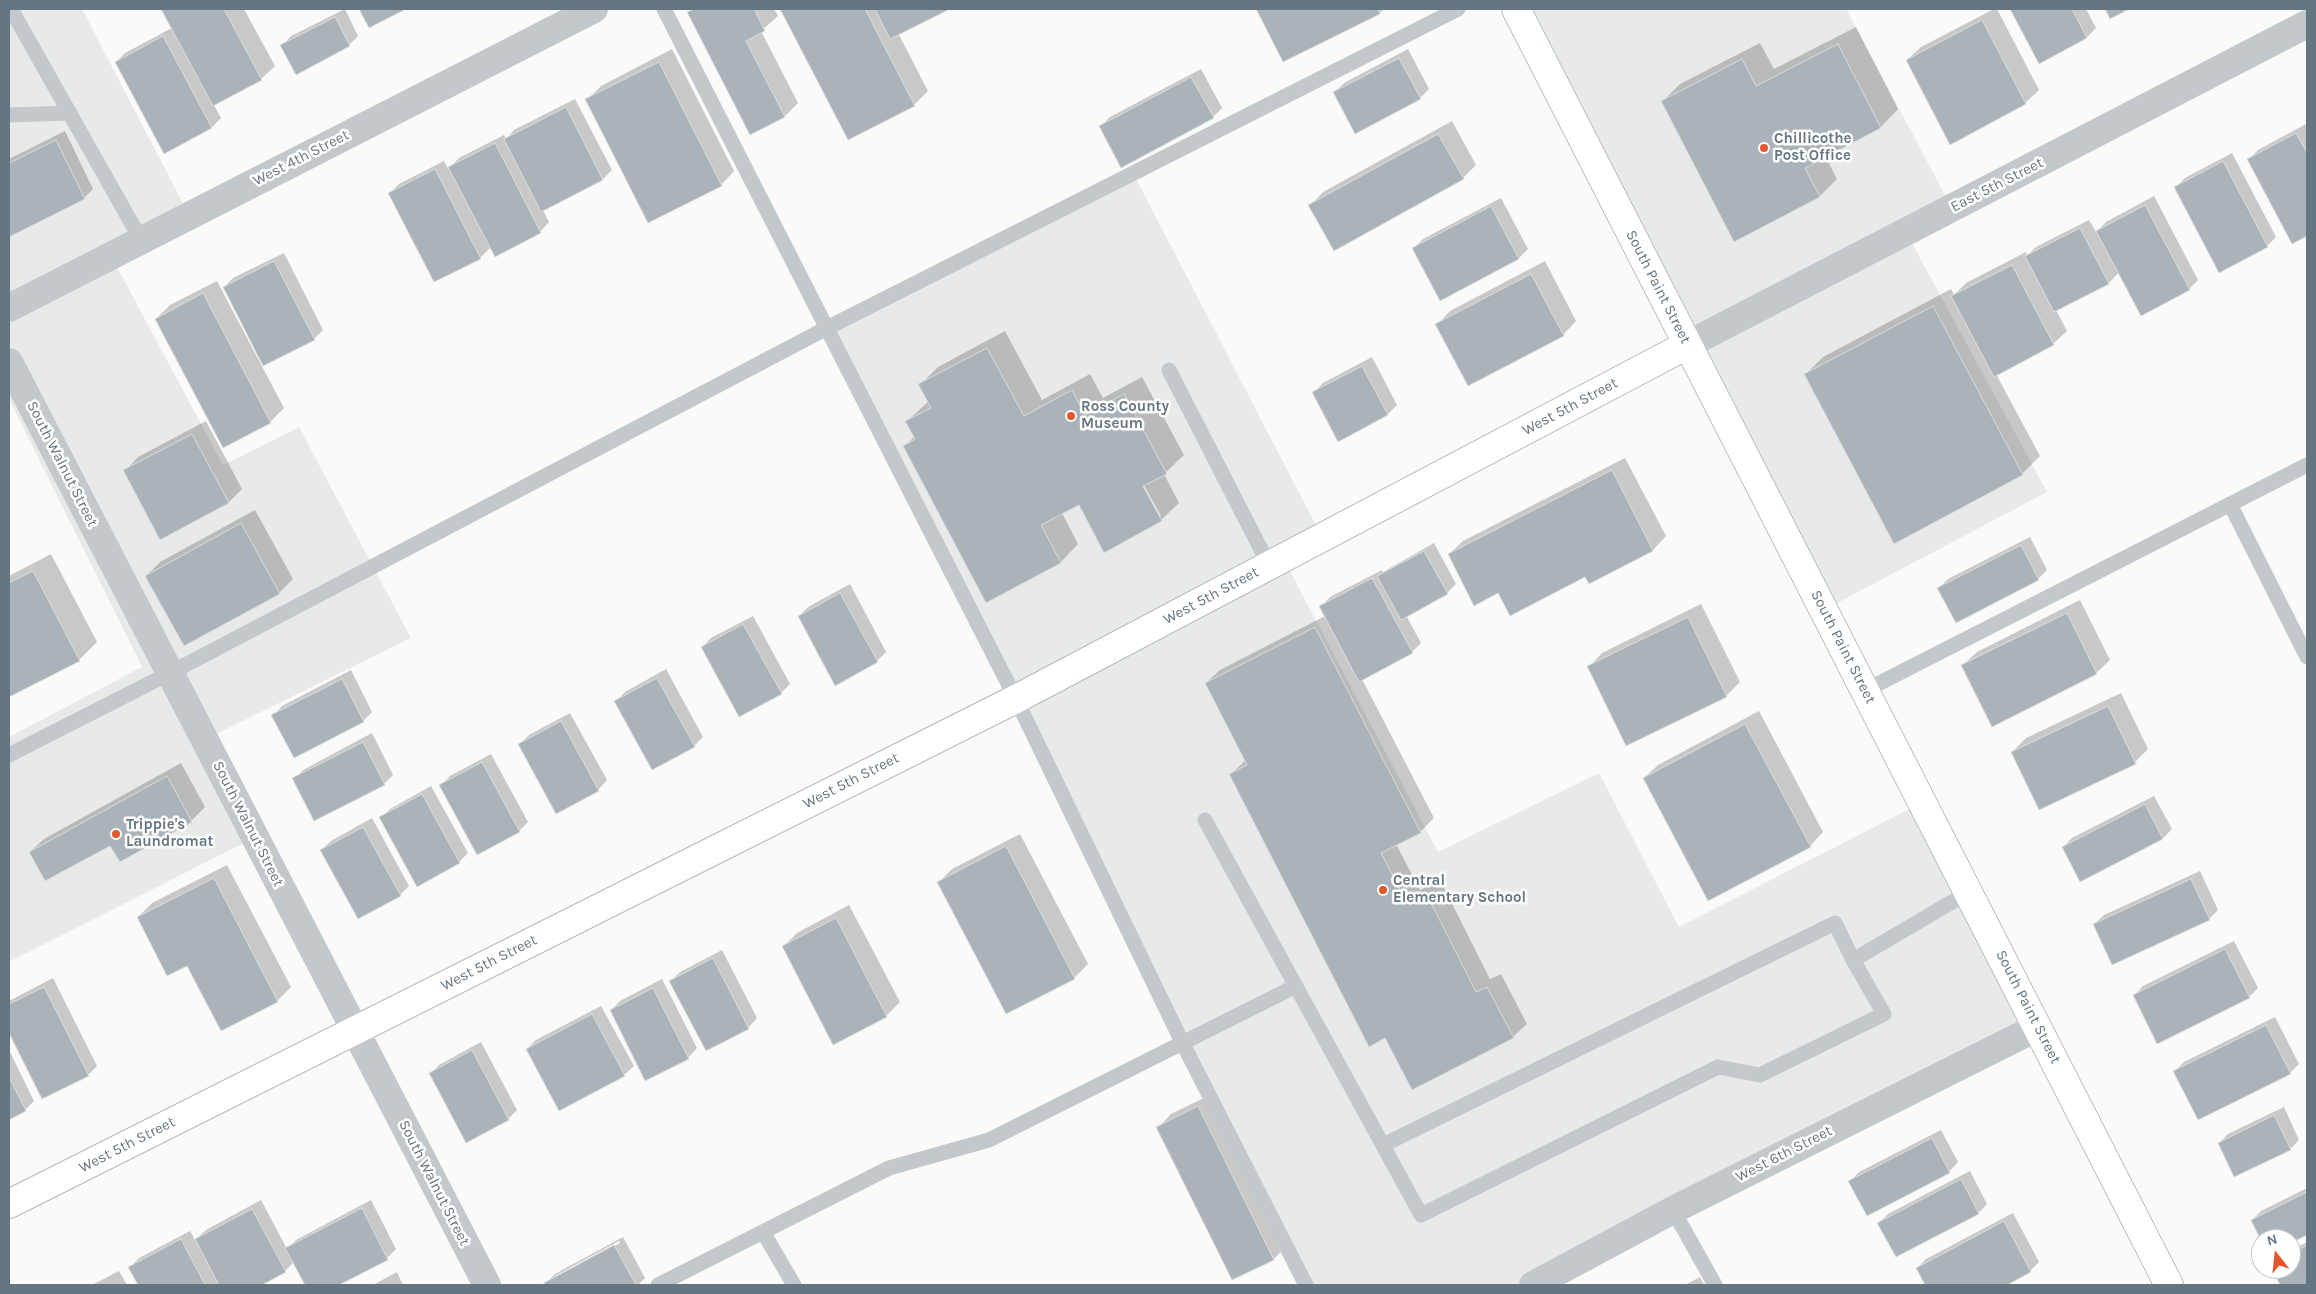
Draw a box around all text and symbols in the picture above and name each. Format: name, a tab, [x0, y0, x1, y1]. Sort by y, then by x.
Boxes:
street label: West 4th Street	[250, 126, 352, 190]
place label: Chillicothe Post Office	[1774, 130, 1851, 165]
marker: Chillicothe Post Office	[1758, 142, 1770, 154]
street label: East 5th Street	[1948, 154, 2046, 216]
street label: South Paint Street	[1622, 227, 1694, 347]
street label: West 5th Street	[1519, 374, 1621, 440]
street label: South Walnut Street	[23, 398, 101, 530]
place label: Ross County Museum	[1081, 398, 1169, 433]
marker: Ross County Museum	[1065, 410, 1077, 422]
street label: West 5th Street	[1160, 563, 1262, 629]
street label: South Paint Street	[1807, 587, 1879, 707]
street label: West 5th Street	[800, 749, 902, 813]
street label: South Walnut Street	[209, 758, 287, 890]
place label: Trippie's Laundromat	[126, 816, 213, 851]
marker: Trippie's Laundromat	[110, 828, 122, 840]
place label: Central Elementary School	[1393, 872, 1526, 907]
marker: Central Elementary School	[1377, 884, 1389, 896]
street label: West 5th Street	[438, 931, 540, 995]
street label: South Paint Street	[1992, 947, 2064, 1067]
street label: West 5th Street	[76, 1113, 178, 1177]
street label: South Walnut Street	[395, 1117, 473, 1249]
street label: West 6th Street	[1733, 1122, 1835, 1186]
north arrow	[2251, 1229, 2301, 1279]
text: N	[2265, 1231, 2279, 1250]

